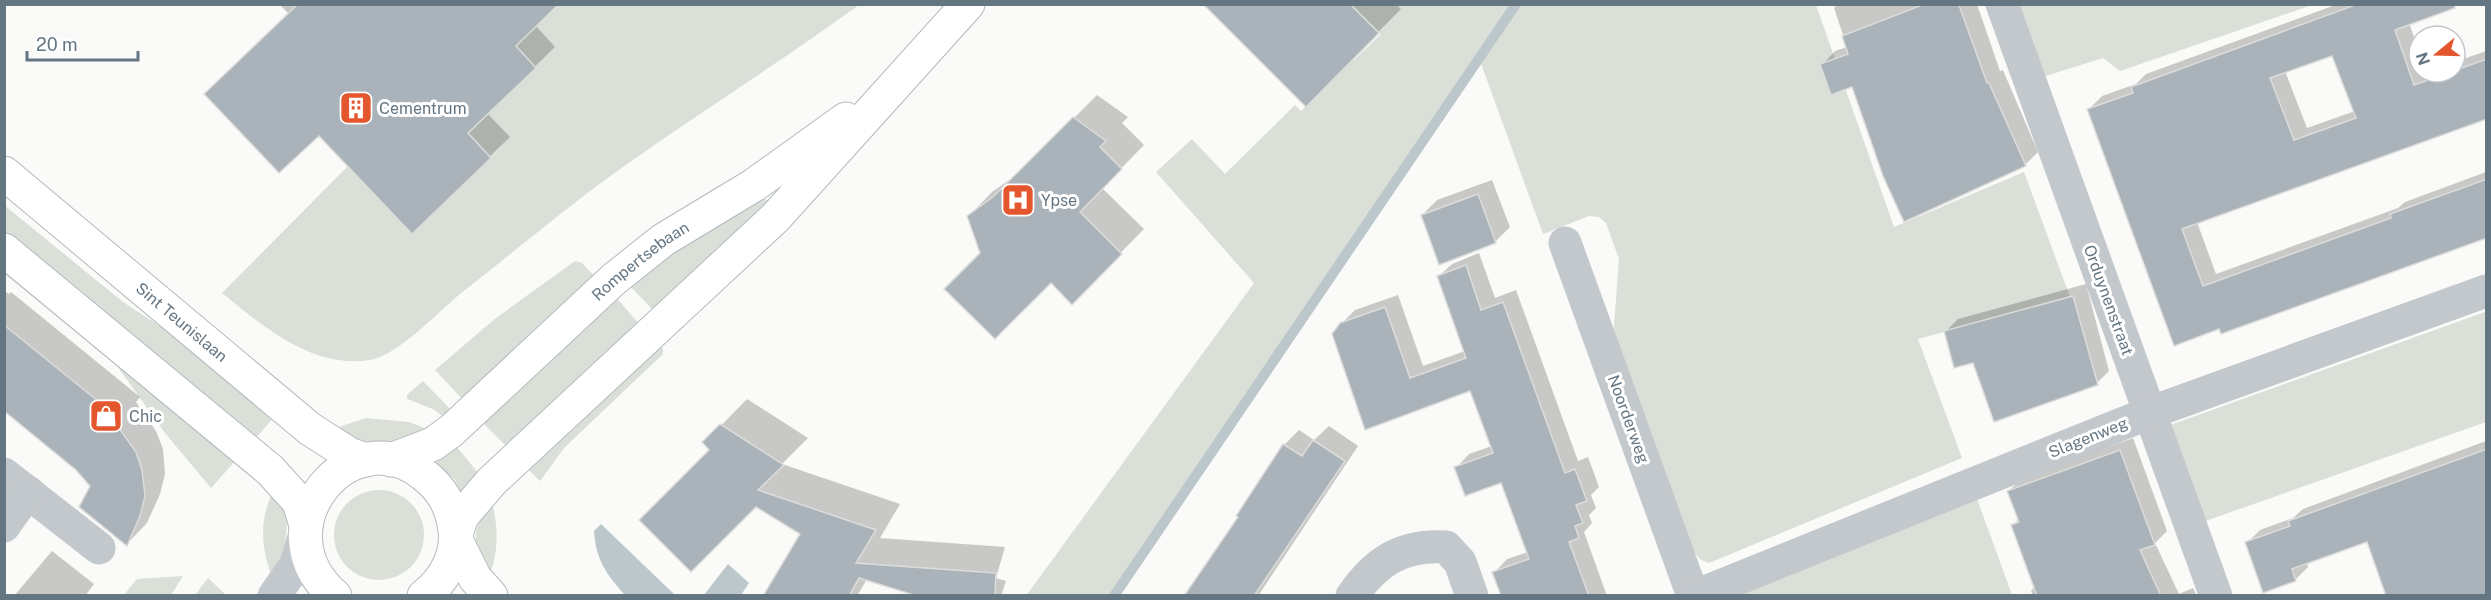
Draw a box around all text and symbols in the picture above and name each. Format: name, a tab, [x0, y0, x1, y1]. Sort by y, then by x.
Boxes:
scale bar	[27, 24, 138, 62]
north arrow	[2407, 24, 2467, 84]
text: 20 m	[36, 34, 78, 55]
text: N	[2412, 50, 2434, 68]
building icon: Cementrum	[338, 90, 374, 126]
place label: Cementrum	[379, 99, 467, 118]
hospital icon: Ypse	[1000, 182, 1036, 218]
place label: Ypse	[1041, 191, 1077, 210]
street label: Rompertsebaan	[588, 218, 692, 305]
street label: Orduynenstraat	[2080, 242, 2137, 358]
street label: Sint Teunislaan	[132, 278, 231, 366]
street label: Noorderweg	[1604, 372, 1653, 466]
shop icon: Chic	[88, 398, 124, 434]
place label: Chic	[129, 407, 162, 426]
street label: Slagenweg	[2046, 413, 2130, 462]

